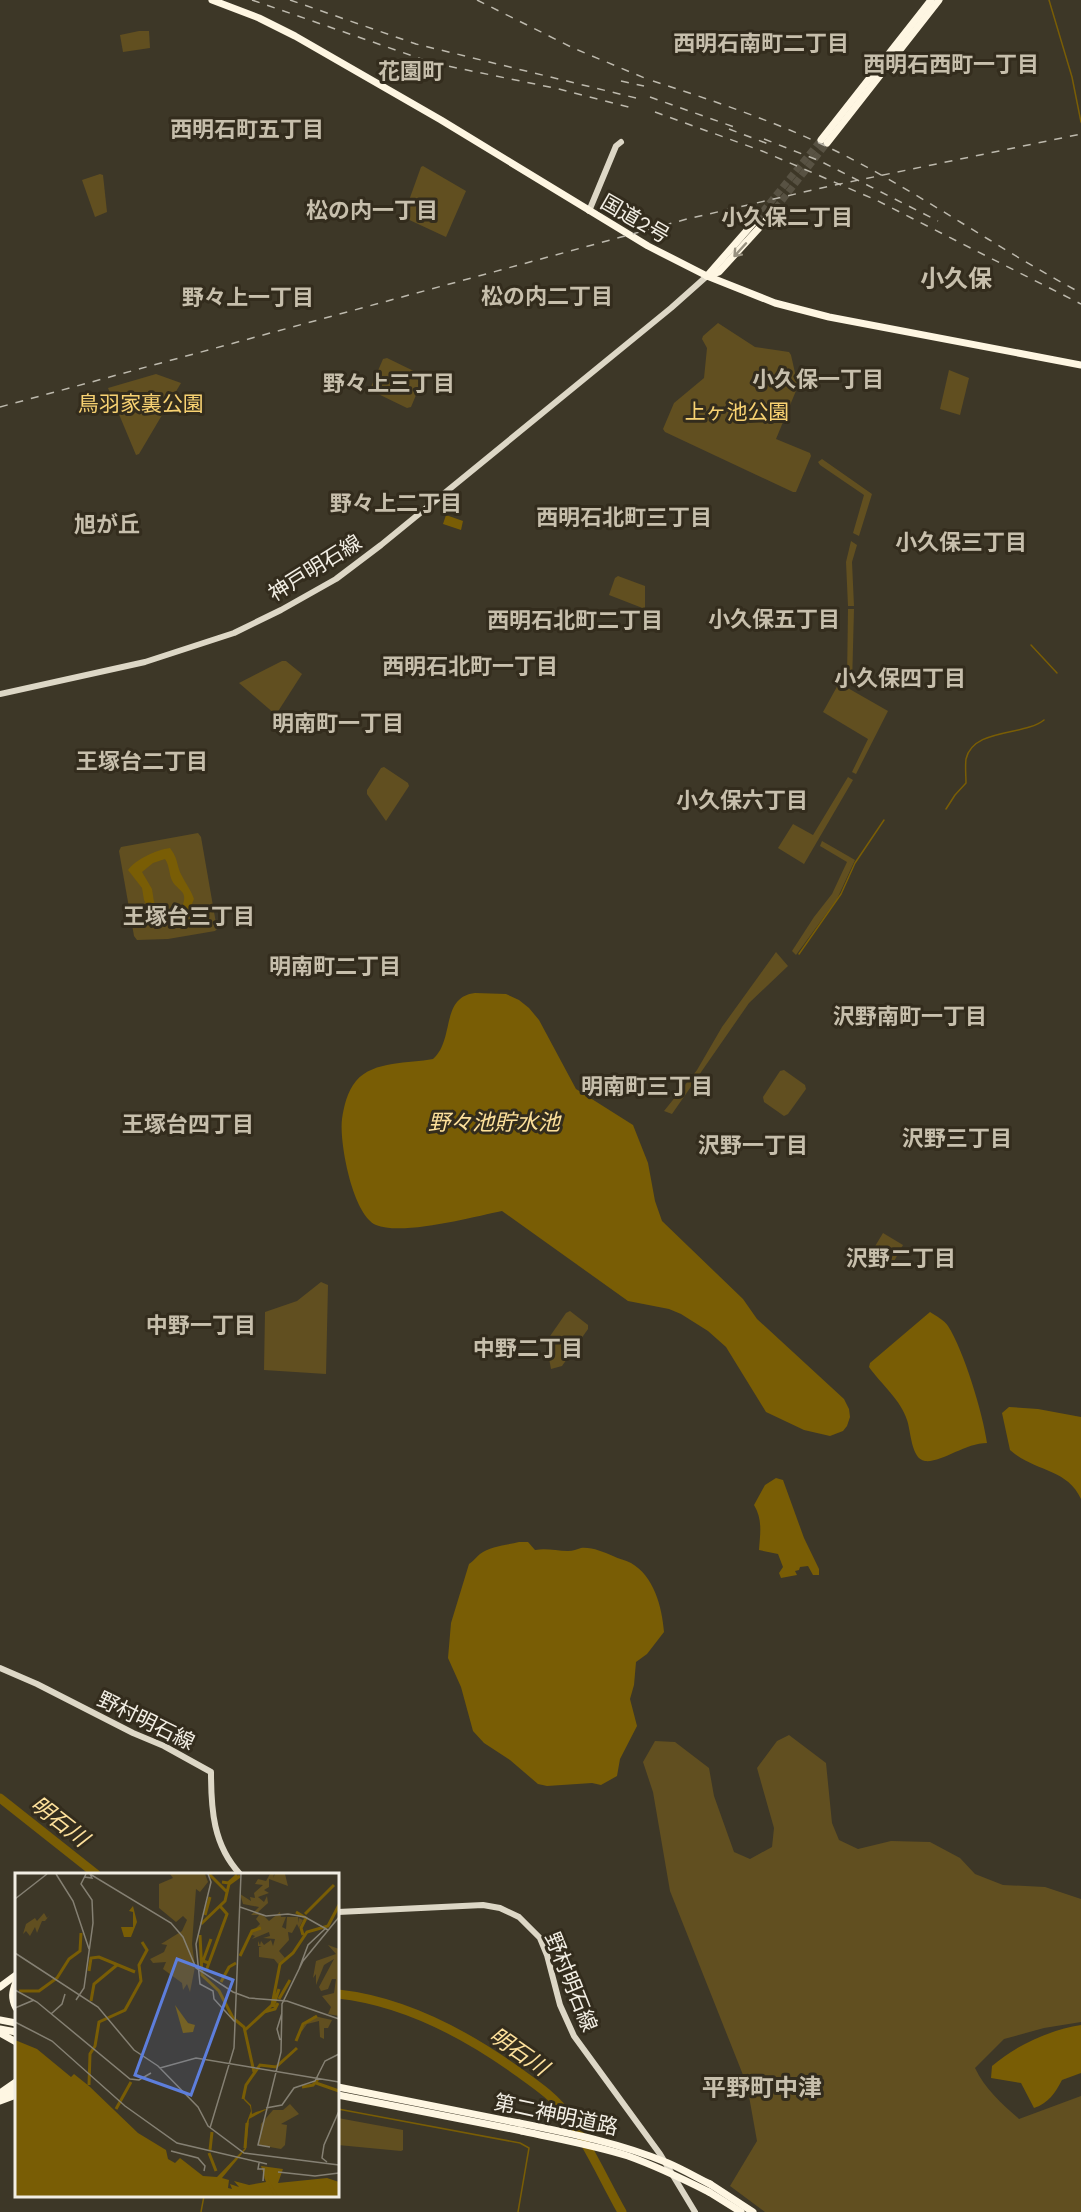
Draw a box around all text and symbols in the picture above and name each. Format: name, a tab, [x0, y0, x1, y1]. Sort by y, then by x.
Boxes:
district label: 西明石南町二丁目	[673, 31, 849, 56]
district label: 西明石西町一丁目	[863, 52, 1039, 77]
district label: 花園町	[378, 59, 444, 84]
district label: 西明石町五丁目	[170, 117, 324, 142]
street label: 国道2号	[596, 189, 674, 248]
district label: 松の内一丁目	[306, 198, 438, 223]
district label: 小久保二丁目	[721, 205, 853, 230]
one-way arrow	[733, 242, 747, 257]
district label: 小久保	[920, 265, 992, 293]
district label: 松の内二丁目	[481, 284, 613, 309]
district label: 野々上一丁目	[182, 285, 314, 310]
district label: 小久保一丁目	[752, 367, 884, 392]
district label: 野々上三丁目	[323, 371, 455, 396]
park label: 鳥羽家裏公園	[78, 391, 204, 416]
park label: 上ヶ池公園	[685, 399, 790, 424]
district label: 野々上二丁目	[330, 491, 462, 516]
district label: 西明石北町三丁目	[536, 505, 712, 530]
district label: 旭が丘	[74, 512, 140, 537]
street label: 神戸明石線	[264, 529, 366, 606]
district label: 小久保三丁目	[895, 530, 1027, 555]
district label: 小久保五丁目	[708, 607, 840, 632]
district label: 西明石北町二丁目	[487, 608, 663, 633]
district label: 西明石北町一丁目	[382, 654, 558, 679]
district label: 小久保四丁目	[834, 666, 966, 691]
district label: 明南町一丁目	[272, 711, 404, 736]
district label: 王塚台二丁目	[76, 749, 208, 774]
district label: 小久保六丁目	[676, 788, 808, 813]
district label: 王塚台三丁目	[123, 904, 255, 929]
district label: 明南町二丁目	[269, 954, 401, 979]
district label: 沢野南町一丁目	[833, 1004, 987, 1029]
district label: 明南町三丁目	[581, 1074, 713, 1099]
water label: 野々池貯水池	[428, 1110, 562, 1135]
district label: 王塚台四丁目	[122, 1112, 254, 1137]
district label: 沢野三丁目	[902, 1126, 1012, 1151]
district label: 沢野一丁目	[698, 1133, 808, 1158]
district label: 沢野二丁目	[846, 1246, 956, 1271]
district label: 中野一丁目	[146, 1313, 256, 1338]
district label: 中野二丁目	[473, 1336, 583, 1361]
street label: 野村明石線	[94, 1686, 199, 1755]
water label: 明石川	[26, 1791, 95, 1853]
inset map	[15, 1873, 339, 2197]
street label: 野村明石線	[540, 1928, 603, 2035]
water label: 明石川	[485, 2022, 555, 2082]
district label: 平野町中津	[702, 2074, 822, 2102]
street label: 第二神明道路	[492, 2089, 620, 2140]

